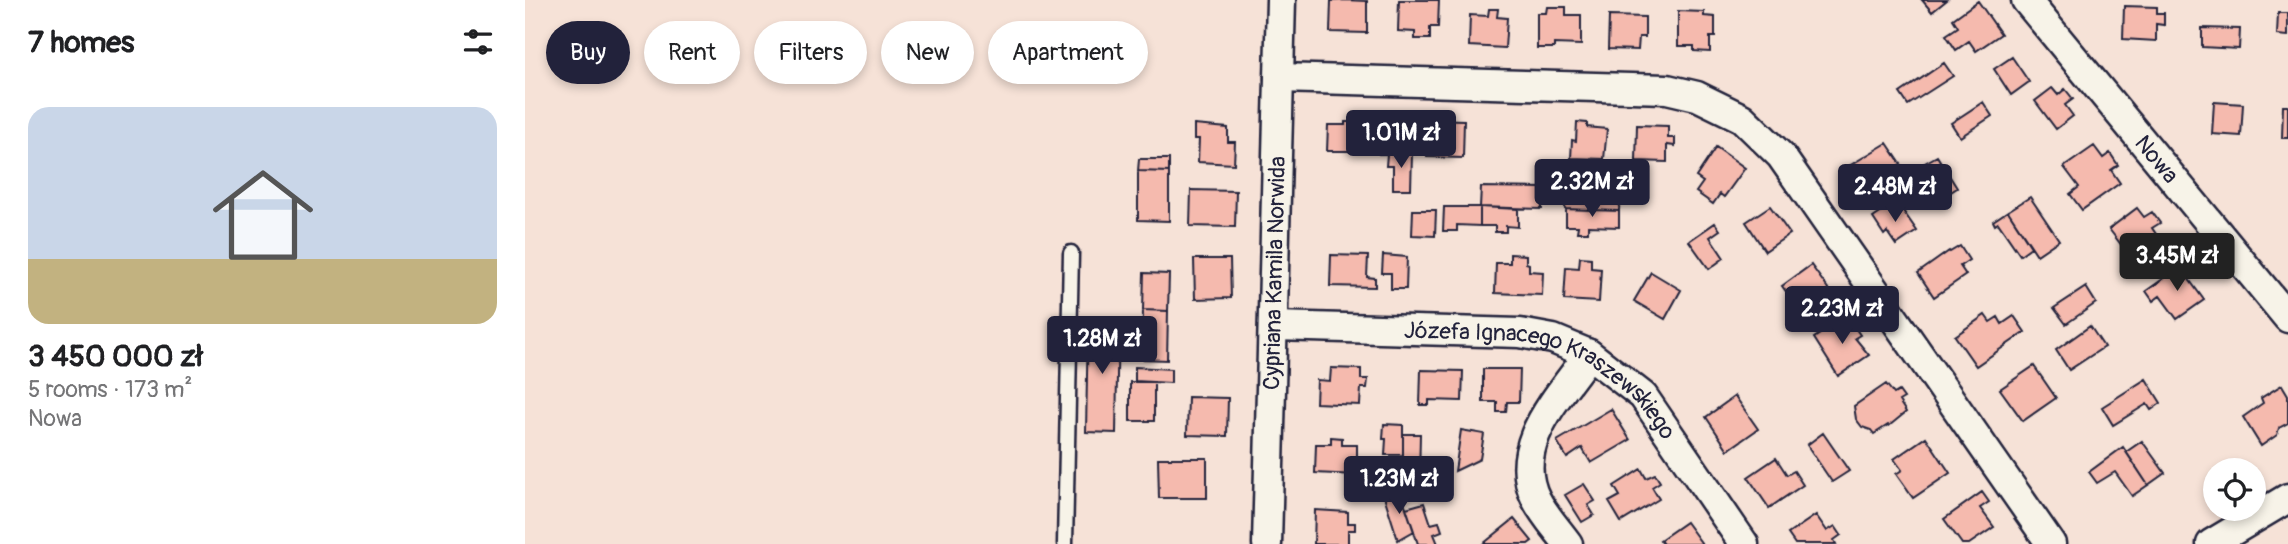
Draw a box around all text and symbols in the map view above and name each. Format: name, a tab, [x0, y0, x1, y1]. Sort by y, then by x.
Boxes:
chip: Buy	[546, 21, 630, 84]
chip: Rent	[644, 21, 740, 84]
chip: Filters	[754, 21, 867, 84]
chip: New	[881, 21, 974, 84]
chip: Apartment	[988, 21, 1148, 84]
icon: filters	[459, 23, 497, 61]
text: 7 homes	[28, 24, 135, 61]
pin: 1.01M zł	[1329, 110, 1473, 170]
text: 1.01M zł	[1362, 118, 1440, 147]
street label: Nowa	[2129, 129, 2185, 189]
icon: home	[200, 152, 326, 278]
street label: Cypriana Kamila Norwida	[1256, 156, 1291, 390]
pin: 2.32M zł	[1520, 160, 1664, 219]
pin: 2.48M zł	[1823, 164, 1967, 224]
text: 2.32M zł	[1551, 167, 1633, 196]
text: 2.48M zł	[1854, 172, 1936, 201]
pin: 3.45M zł	[2105, 233, 2249, 293]
text: 3.45M zł	[2136, 241, 2218, 270]
pin: 2.23M zł	[1770, 286, 1914, 346]
text: 2.23M zł	[1801, 294, 1883, 323]
street label: Józefa Ignacego Kraszewskiego	[1404, 315, 1683, 445]
pin: 1.28M zł	[1030, 316, 1174, 376]
text: 1.28M zł	[1063, 324, 1141, 353]
text: 3 450 000 zł	[28, 338, 203, 375]
text: 5 rooms · 173 m²	[28, 375, 192, 404]
text: Nowa	[28, 404, 82, 433]
pin: 1.23M zł	[1327, 456, 1471, 516]
map controls	[2203, 458, 2266, 521]
button: locate	[2203, 458, 2266, 521]
text: 1.23M zł	[1360, 464, 1438, 493]

